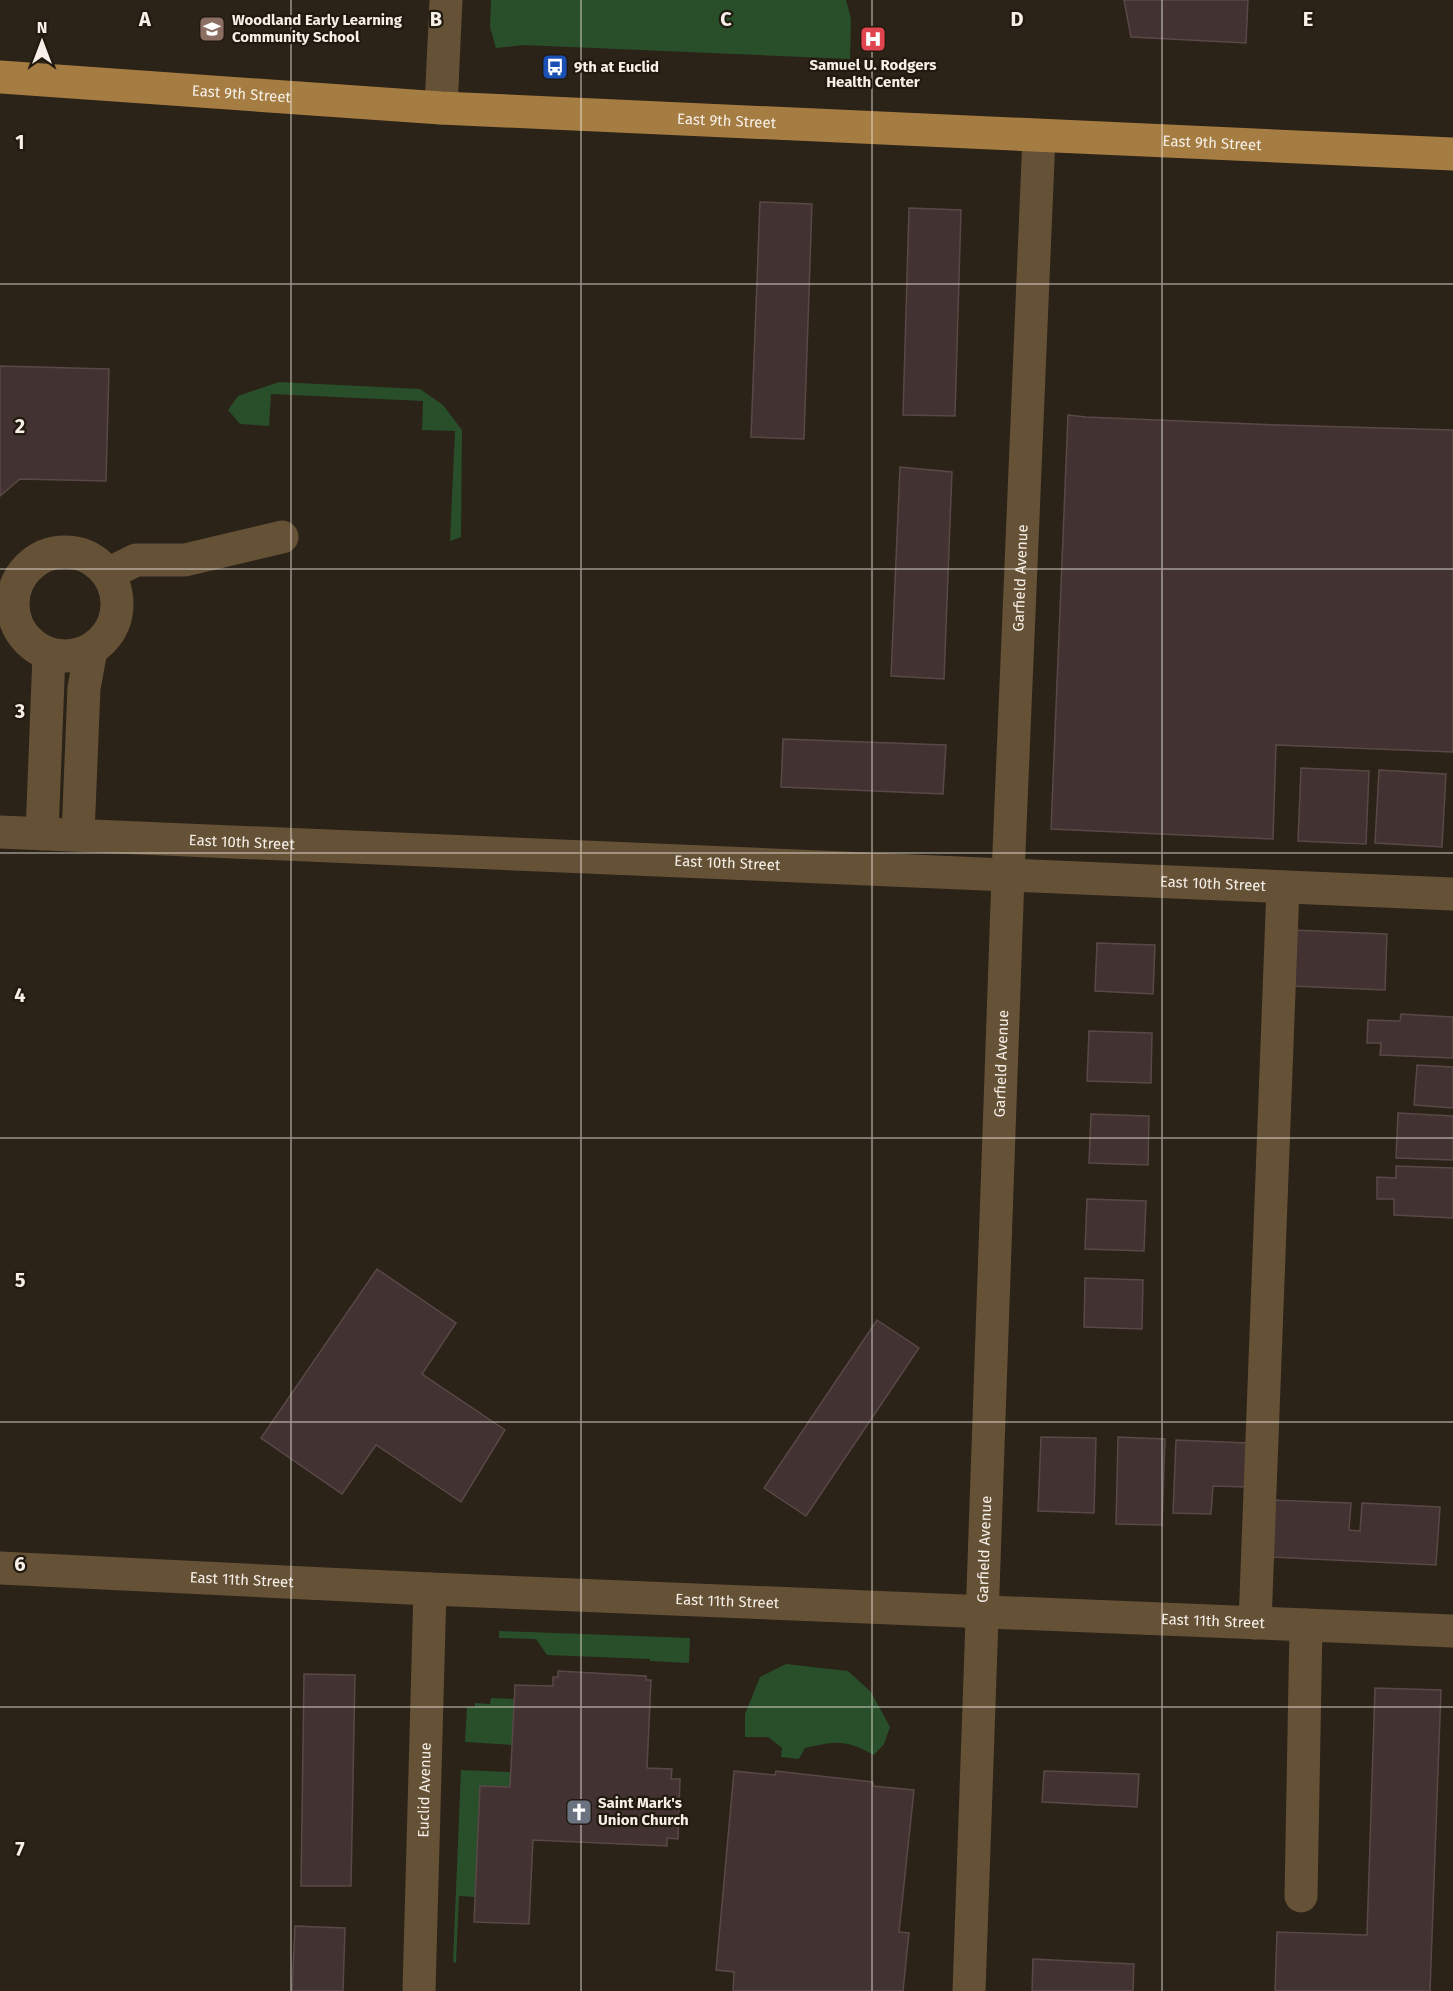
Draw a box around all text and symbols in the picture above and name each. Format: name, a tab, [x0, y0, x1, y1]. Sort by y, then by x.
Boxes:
text: A	[138, 7, 152, 31]
text: B	[430, 7, 442, 31]
text: C	[720, 7, 732, 31]
text: D	[1010, 7, 1024, 31]
text: E	[1303, 7, 1313, 31]
place label: Woodland Early Learning Community School	[232, 11, 403, 46]
north arrow	[12, 12, 72, 72]
school or university icon: Woodland Early Learning Community School	[197, 14, 227, 44]
text: N	[37, 18, 47, 37]
hospital icon: Samuel U. Rodgers Health Center	[858, 24, 888, 54]
bus stop icon: 9th at Euclid	[540, 52, 570, 82]
place label: Samuel U. Rodgers Health Center	[809, 56, 937, 91]
place label: 9th at Euclid	[574, 58, 659, 76]
street label: East 9th Street	[191, 82, 292, 106]
street label: East 9th Street	[677, 110, 777, 132]
text: 1	[15, 130, 25, 154]
street label: East 9th Street	[1162, 132, 1263, 154]
text: 2	[15, 414, 25, 438]
street label: Garfield Avenue	[1009, 524, 1032, 632]
text: 3	[14, 699, 25, 723]
street label: East 10th Street	[188, 831, 296, 854]
street label: East 10th Street	[674, 852, 781, 874]
street label: East 10th Street	[1159, 873, 1267, 895]
text: 4	[14, 983, 26, 1007]
street label: Garfield Avenue	[991, 1010, 1012, 1118]
text: 5	[15, 1268, 26, 1292]
street label: Garfield Avenue	[974, 1495, 995, 1603]
text: 6	[14, 1552, 26, 1576]
street label: East 11th Street	[189, 1568, 295, 1591]
street label: East 11th Street	[675, 1590, 780, 1612]
street label: East 11th Street	[1160, 1610, 1266, 1632]
street label: Euclid Avenue	[414, 1742, 435, 1838]
place label: Saint Mark's Union Church	[598, 1794, 689, 1829]
church icon: Saint Mark's Union Church	[564, 1797, 594, 1827]
text: 7	[15, 1837, 25, 1861]

